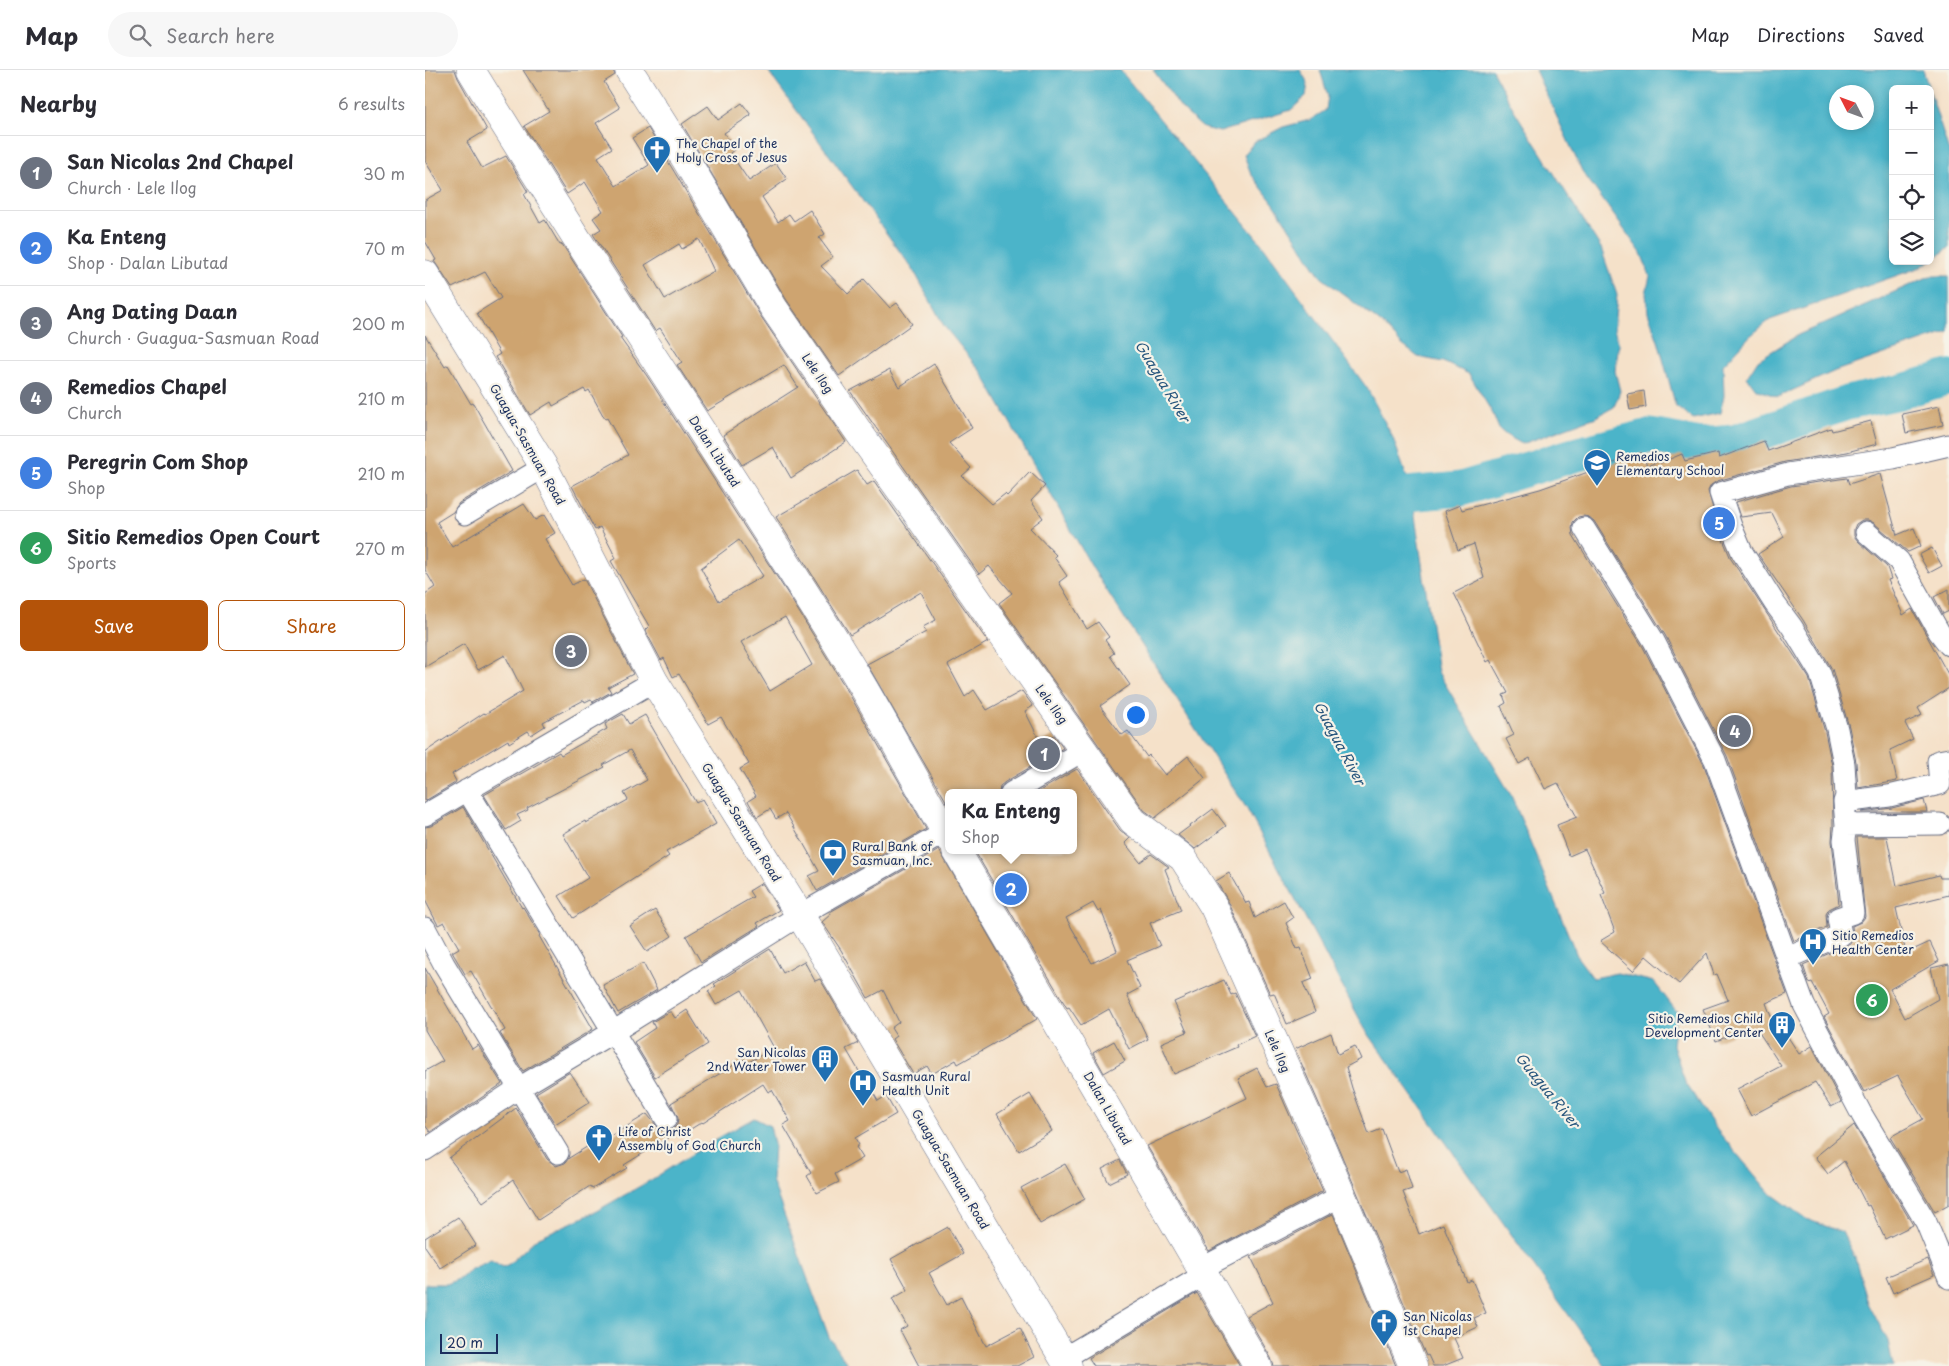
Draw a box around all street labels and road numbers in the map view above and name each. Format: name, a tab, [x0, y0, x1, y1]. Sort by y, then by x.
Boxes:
street label: Lele Ilog	[798, 349, 838, 397]
street label: Guagua-Sasmuan Road	[486, 380, 570, 508]
street label: Dalan Libutad	[685, 412, 745, 490]
street label: Lele Ilog	[1032, 681, 1072, 727]
street label: Guagua-Sasmuan Road	[698, 759, 786, 885]
street label: Lele Ilog	[1261, 1027, 1295, 1075]
street label: Dalan Libutad	[1080, 1068, 1136, 1148]
street label: Guagua-Sasmuan Road	[908, 1105, 994, 1233]

